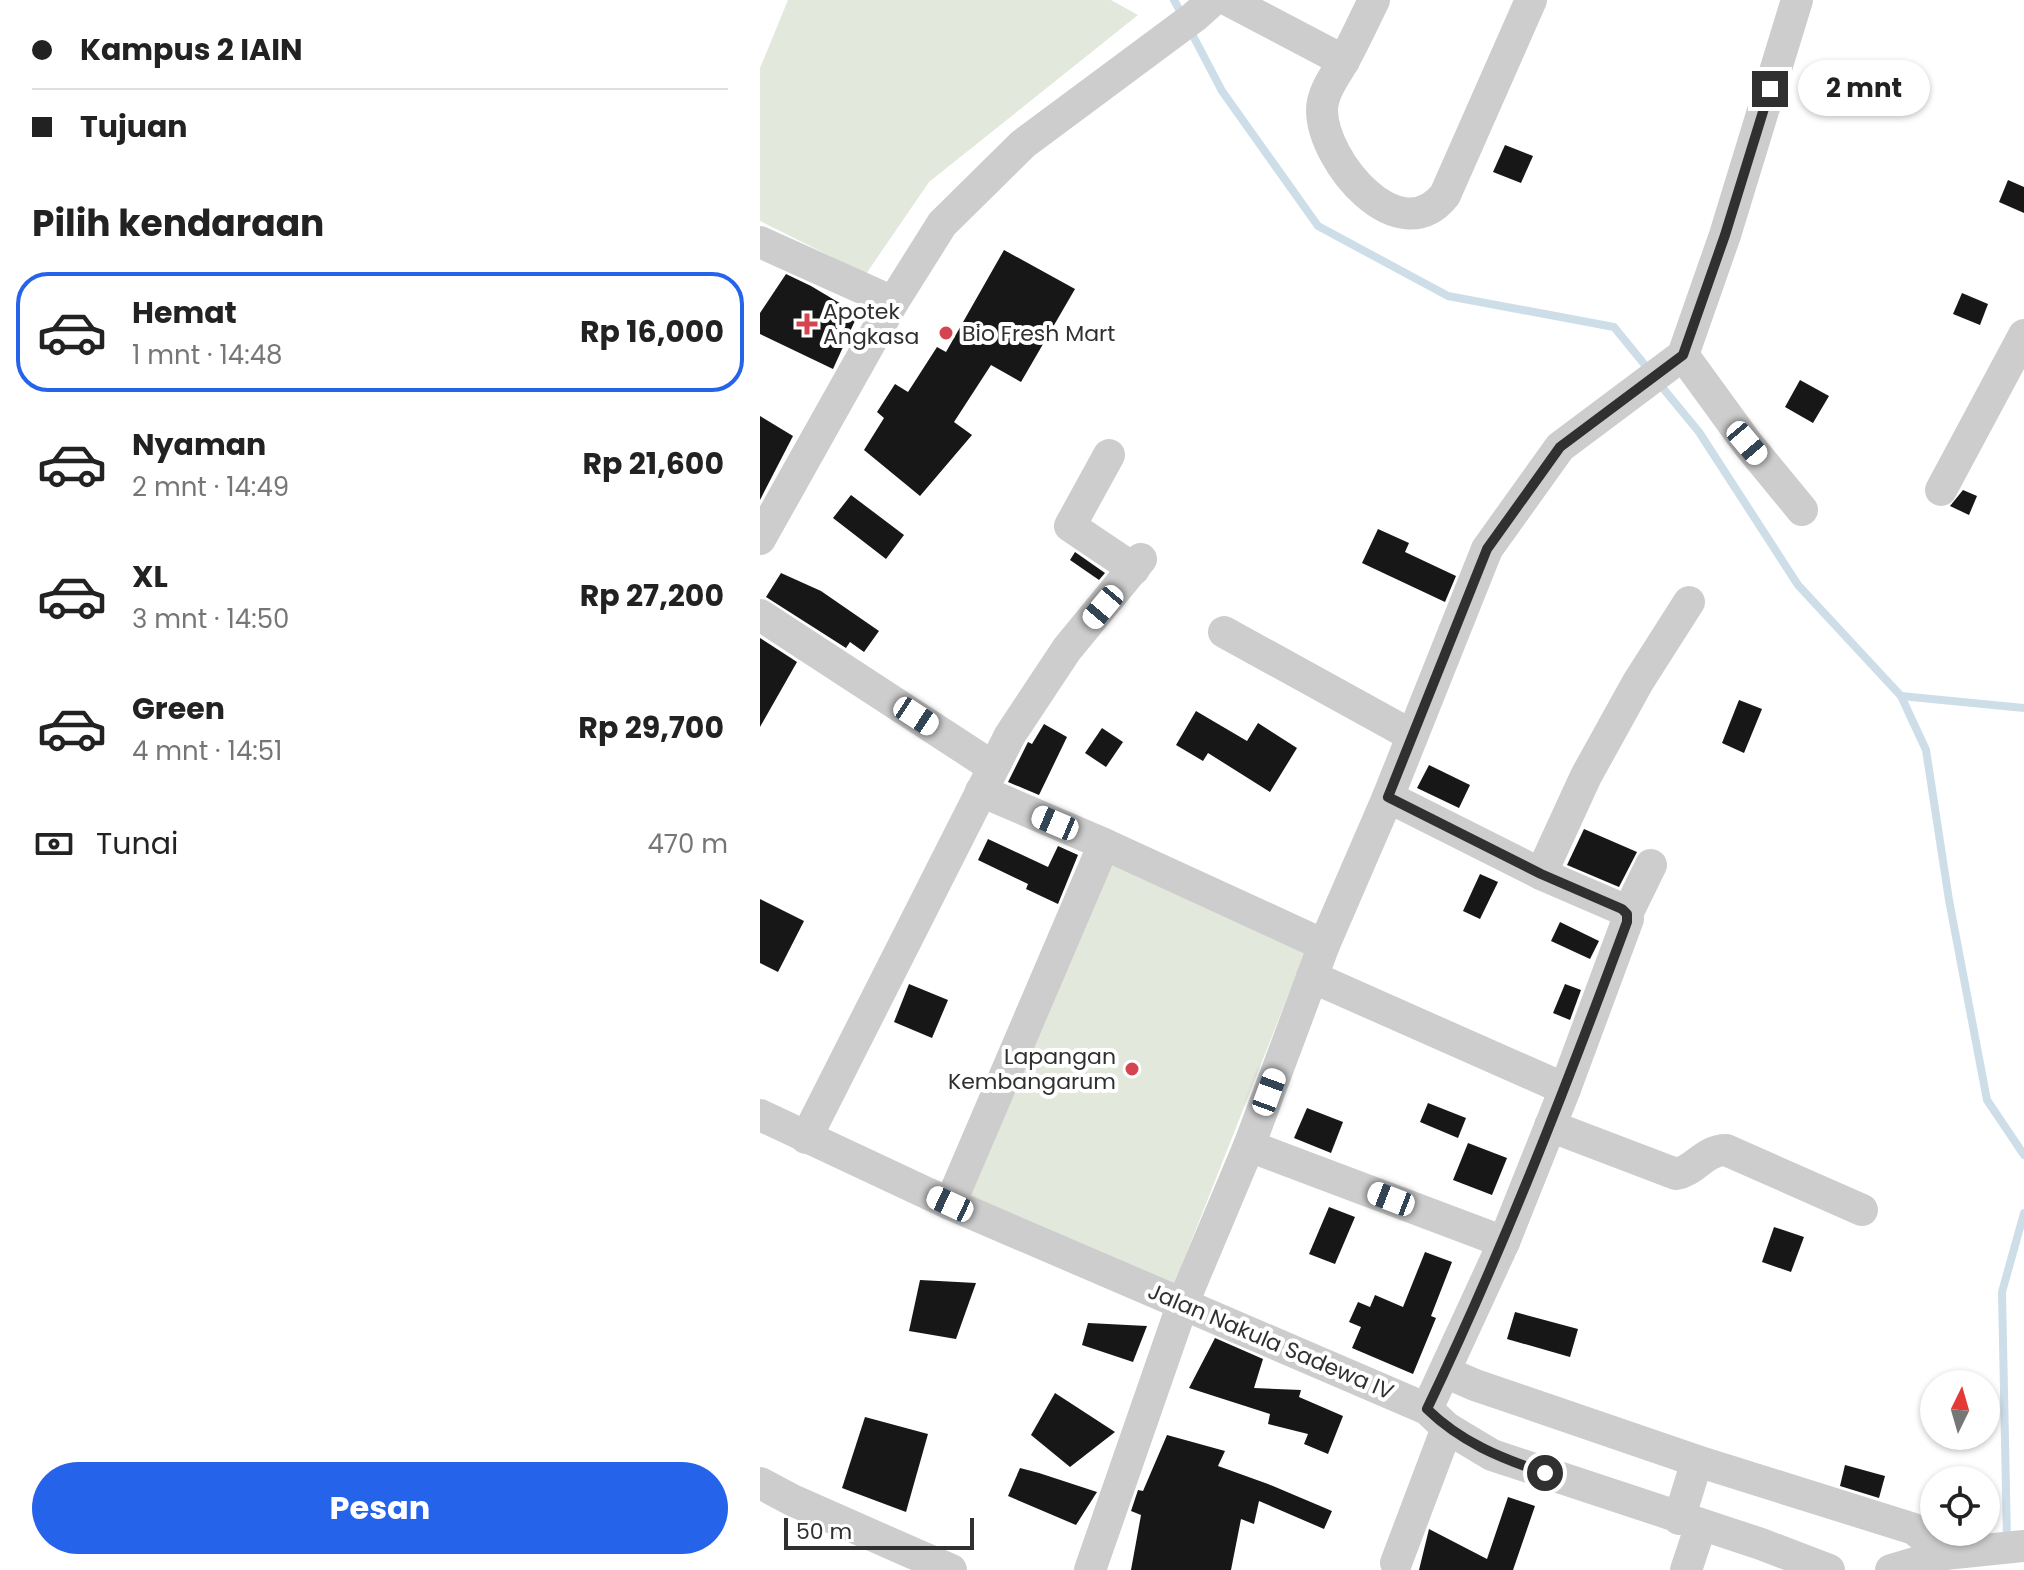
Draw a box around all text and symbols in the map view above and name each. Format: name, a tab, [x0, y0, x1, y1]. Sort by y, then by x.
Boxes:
text: Kampus 2 IAIN	[80, 28, 303, 71]
callout: 2 mnt	[1798, 61, 1930, 117]
text: 2 mnt	[1826, 70, 1902, 106]
route end	[1752, 71, 1788, 107]
text: Tujuan	[80, 105, 188, 148]
text: Pilih kendaraan	[32, 198, 324, 249]
text: Hemat	[132, 291, 237, 334]
icon: car	[36, 296, 108, 368]
place label: Apotek Angkasa	[823, 296, 919, 352]
text: Rp 16,000	[580, 310, 724, 353]
marker: Apotek Angkasa	[798, 315, 816, 333]
place label: Bio Fresh Mart	[962, 318, 1115, 349]
marker: Bio Fresh Mart	[937, 324, 955, 342]
text: 1 mnt · 14:48	[132, 337, 283, 373]
car	[1722, 417, 1772, 469]
text: Nyaman	[132, 423, 266, 466]
icon: car	[36, 428, 108, 500]
text: Rp 21,600	[582, 442, 724, 485]
text: 2 mnt · 14:49	[132, 469, 289, 505]
text: XL	[132, 555, 168, 598]
icon: car	[36, 560, 108, 632]
text: Rp 27,200	[580, 574, 724, 617]
car	[1078, 581, 1128, 633]
text: 3 mnt · 14:50	[132, 601, 289, 637]
text: Green	[132, 687, 225, 730]
icon: car	[36, 692, 108, 764]
car	[889, 693, 943, 739]
text: Rp 29,700	[578, 706, 724, 749]
text: 4 mnt · 14:51	[132, 733, 282, 769]
car	[1028, 803, 1082, 843]
icon: cash	[32, 822, 76, 866]
text: Tunai	[96, 822, 178, 865]
text: 470 m	[647, 826, 728, 862]
place label: Lapangan Kembangarum	[948, 1041, 1116, 1097]
marker: Lapangan Kembangarum	[1123, 1060, 1141, 1078]
car	[1250, 1065, 1288, 1119]
car	[1364, 1179, 1418, 1219]
car	[923, 1183, 977, 1225]
street label: Jalan Nakula Sadewa IV	[1143, 1276, 1399, 1407]
north arrow	[1920, 1370, 2000, 1450]
map controls	[1920, 1370, 2000, 1546]
route start	[1527, 1455, 1563, 1491]
button: Pesan	[32, 1462, 728, 1554]
button: locate	[1920, 1466, 2000, 1546]
scale bar	[784, 1514, 974, 1550]
text: 50 m	[796, 1516, 852, 1547]

